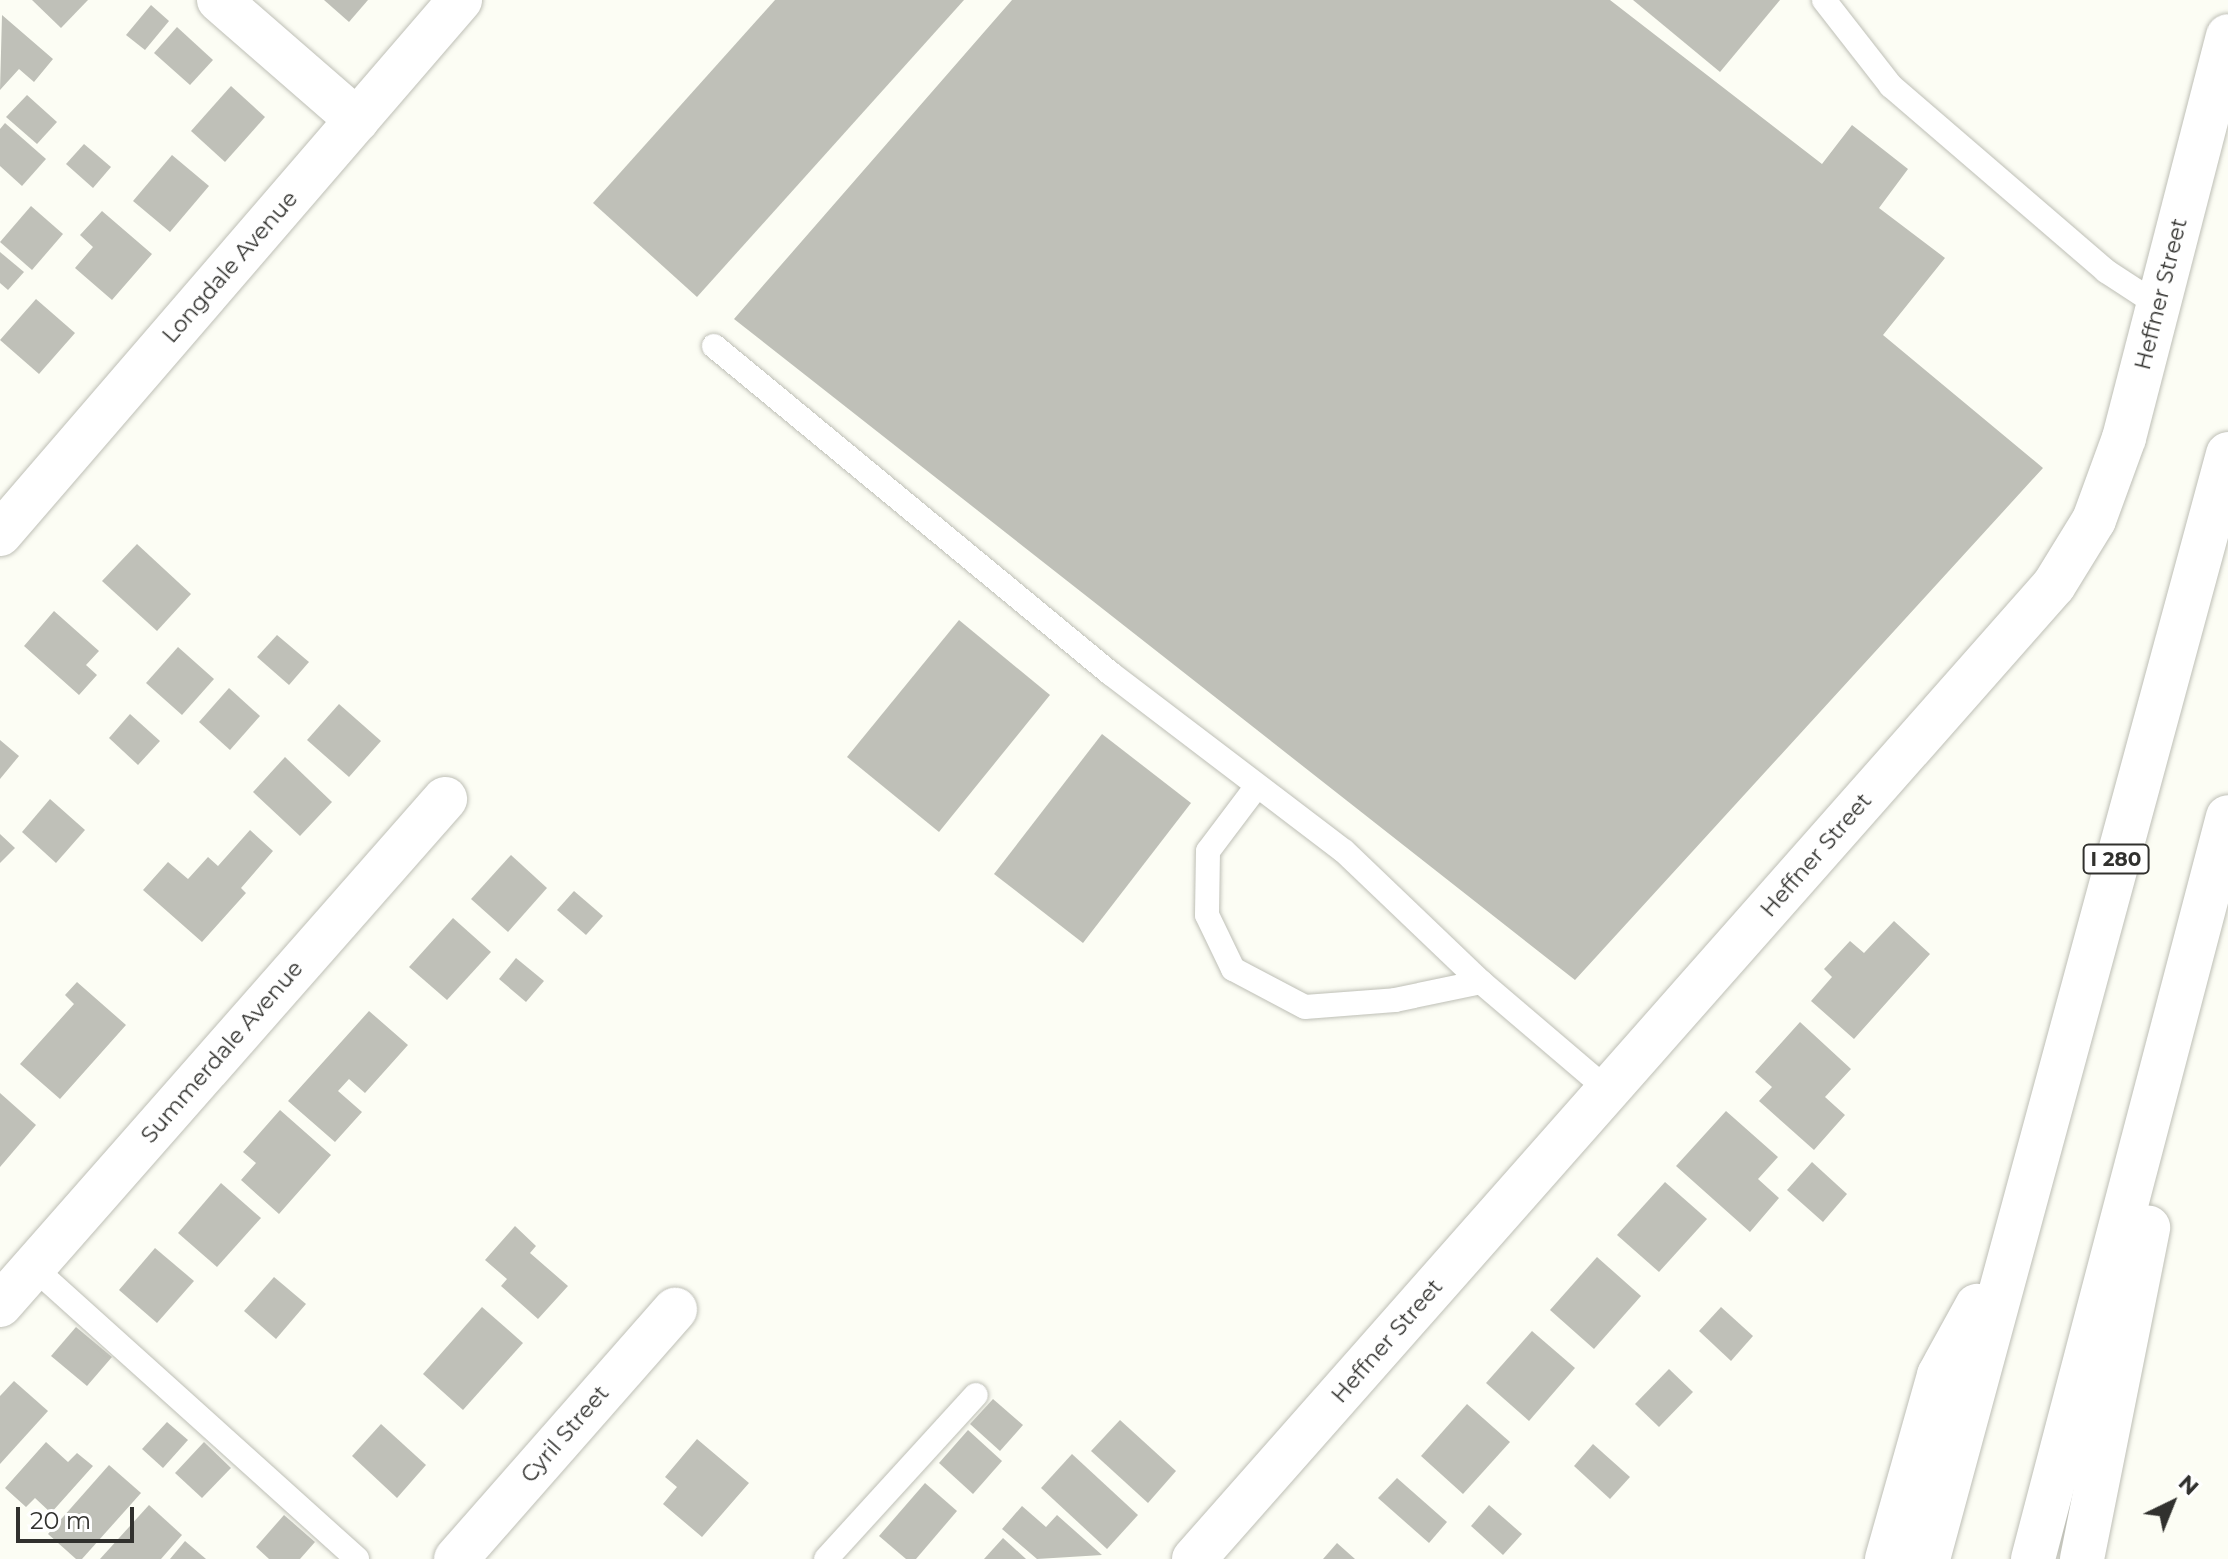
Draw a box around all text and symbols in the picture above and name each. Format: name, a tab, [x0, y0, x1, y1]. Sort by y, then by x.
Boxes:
street label: Longdale Avenue	[157, 186, 303, 348]
street label: Heffner Street	[2129, 215, 2193, 373]
street label: Heffner Street	[1755, 788, 1877, 922]
road number: I 280	[2082, 843, 2150, 875]
street label: Summerdale Avenue	[136, 956, 308, 1148]
street label: Heffner Street	[1326, 1274, 1448, 1408]
street label: Cyril Street	[516, 1380, 614, 1488]
north arrow	[2132, 1463, 2212, 1543]
text: N	[2173, 1469, 2204, 1501]
scale bar	[20, 1491, 138, 1541]
text: 20 m	[30, 1506, 91, 1535]

